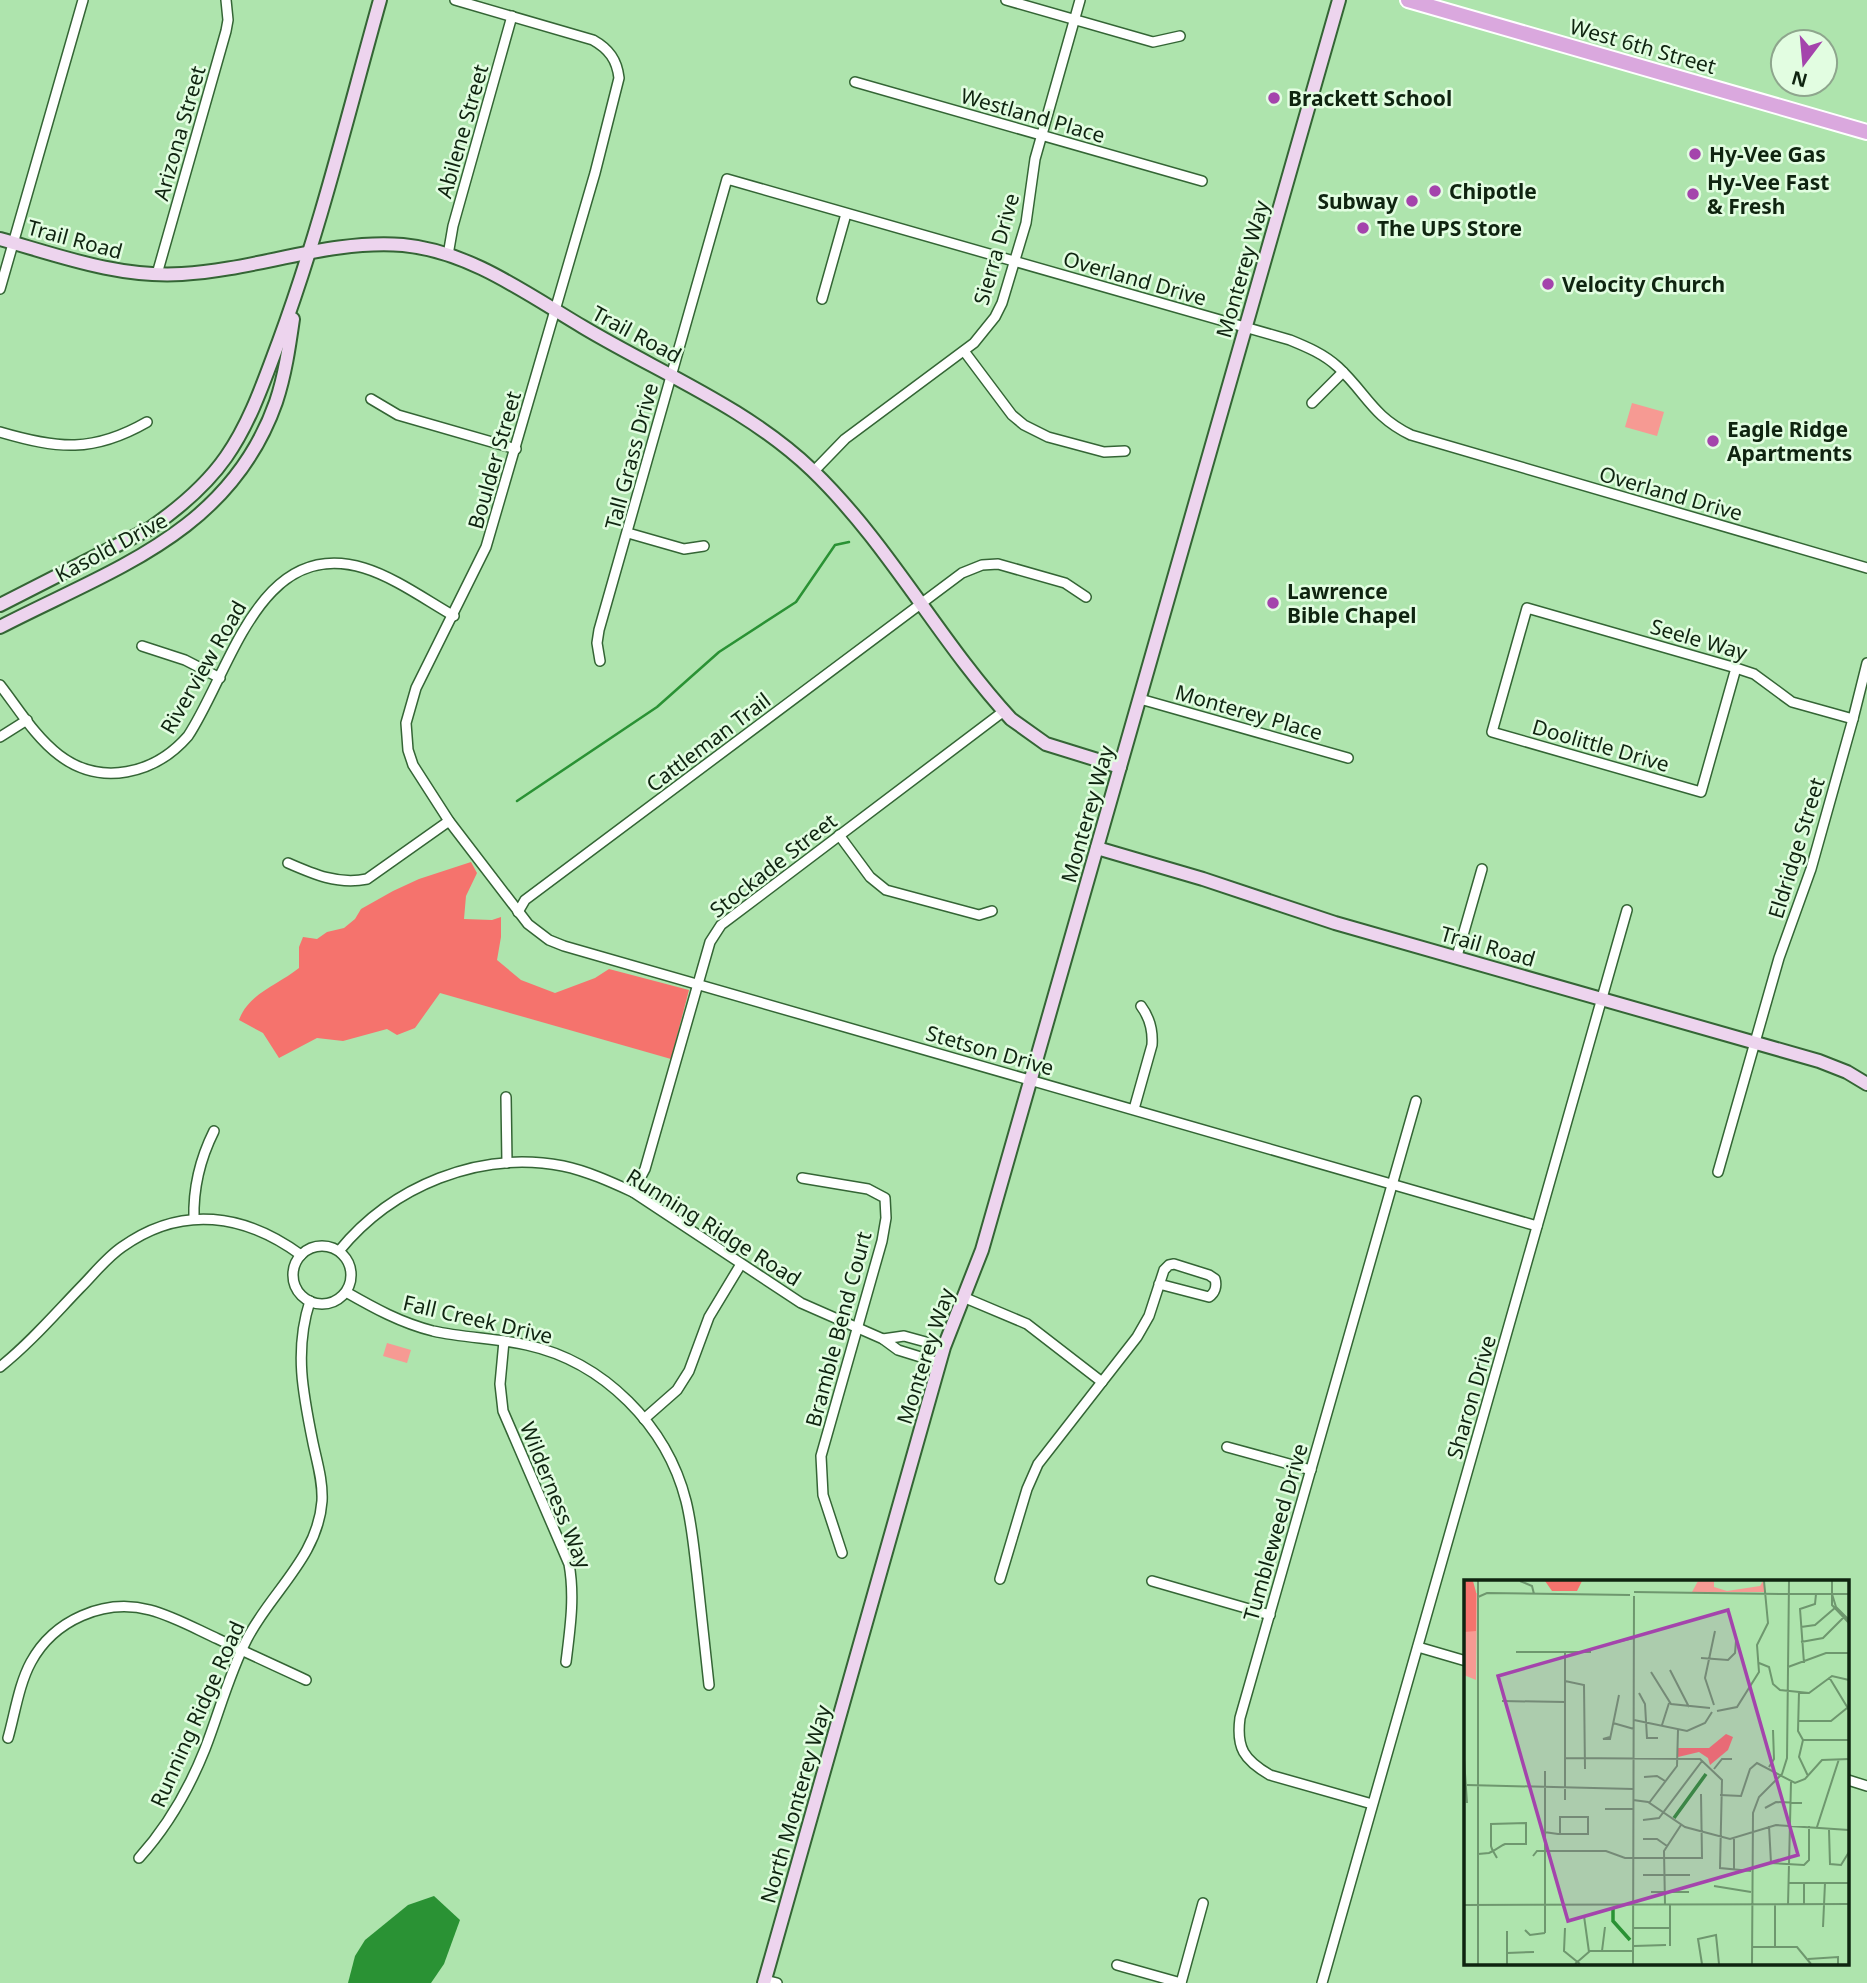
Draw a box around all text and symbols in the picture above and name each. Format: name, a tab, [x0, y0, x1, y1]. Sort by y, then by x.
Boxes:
street label: West 6th Street	[1567, 12, 1720, 80]
north arrow	[1769, 28, 1839, 98]
street label: Abilene Street	[430, 60, 495, 201]
street label: Arizona Street	[146, 62, 212, 204]
text: N	[1788, 65, 1810, 94]
street label: Westland Place	[958, 81, 1108, 149]
place label: Brackett School	[1288, 84, 1452, 112]
marker: Brackett School	[1266, 90, 1282, 106]
place label: Hy-Vee Gas	[1709, 140, 1826, 168]
marker: Hy-Vee Gas	[1687, 146, 1703, 162]
place label: Hy-Vee Fast & Fresh	[1707, 168, 1829, 220]
place label: Chipotle	[1449, 177, 1537, 205]
marker: Chipotle	[1427, 183, 1443, 199]
marker: Hy-Vee Fast & Fresh	[1685, 186, 1701, 202]
place label: Subway	[1317, 187, 1398, 215]
street label: Sierra Drive	[967, 190, 1025, 308]
marker: Subway	[1404, 193, 1420, 209]
street label: Monterey Way	[1209, 197, 1275, 341]
street label: Trail Road	[24, 213, 126, 265]
place label: The UPS Store	[1377, 214, 1522, 242]
marker: The UPS Store	[1355, 220, 1371, 236]
street label: Overland Drive	[1060, 244, 1210, 312]
place label: Velocity Church	[1562, 270, 1725, 298]
marker: Velocity Church	[1540, 276, 1556, 292]
street label: Trail Road	[587, 299, 687, 369]
street label: Tall Grass Drive	[598, 379, 664, 533]
street label: Boulder Street	[461, 387, 527, 532]
place label: Eagle Ridge Apartments	[1727, 415, 1852, 467]
marker: Eagle Ridge Apartments	[1705, 433, 1721, 449]
street label: Overland Drive	[1596, 459, 1746, 527]
street label: Kasold Drive	[50, 506, 172, 588]
place label: Lawrence Bible Chapel	[1287, 577, 1417, 629]
street label: Riverview Road	[153, 595, 253, 739]
marker: Lawrence Bible Chapel	[1265, 595, 1281, 611]
street label: Seele Way	[1647, 612, 1751, 666]
street label: Monterey Place	[1172, 678, 1326, 746]
street label: Cattleman Trail	[640, 686, 776, 798]
street label: Doolittle Drive	[1529, 712, 1673, 778]
street label: Monterey Way	[1054, 742, 1120, 886]
street label: Eldridge Street	[1761, 774, 1831, 922]
street label: Stockade Street	[704, 806, 843, 923]
street label: Trail Road	[1437, 919, 1539, 973]
street label: Stetson Drive	[923, 1018, 1057, 1082]
street label: Running Ridge Road	[621, 1162, 807, 1292]
street label: Bramble Bend Court	[798, 1228, 878, 1430]
street label: Monterey Way	[890, 1284, 960, 1428]
street label: Fall Creek Drive	[400, 1288, 556, 1350]
street label: Sharon Drive	[1440, 1332, 1502, 1462]
street label: Wilderness Way	[514, 1418, 598, 1573]
street label: Tumbleweed Drive	[1236, 1440, 1314, 1624]
inset map	[1464, 1580, 1850, 1966]
street label: Running Ridge Road	[143, 1617, 251, 1811]
street label: North Monterey Way	[753, 1701, 837, 1906]

